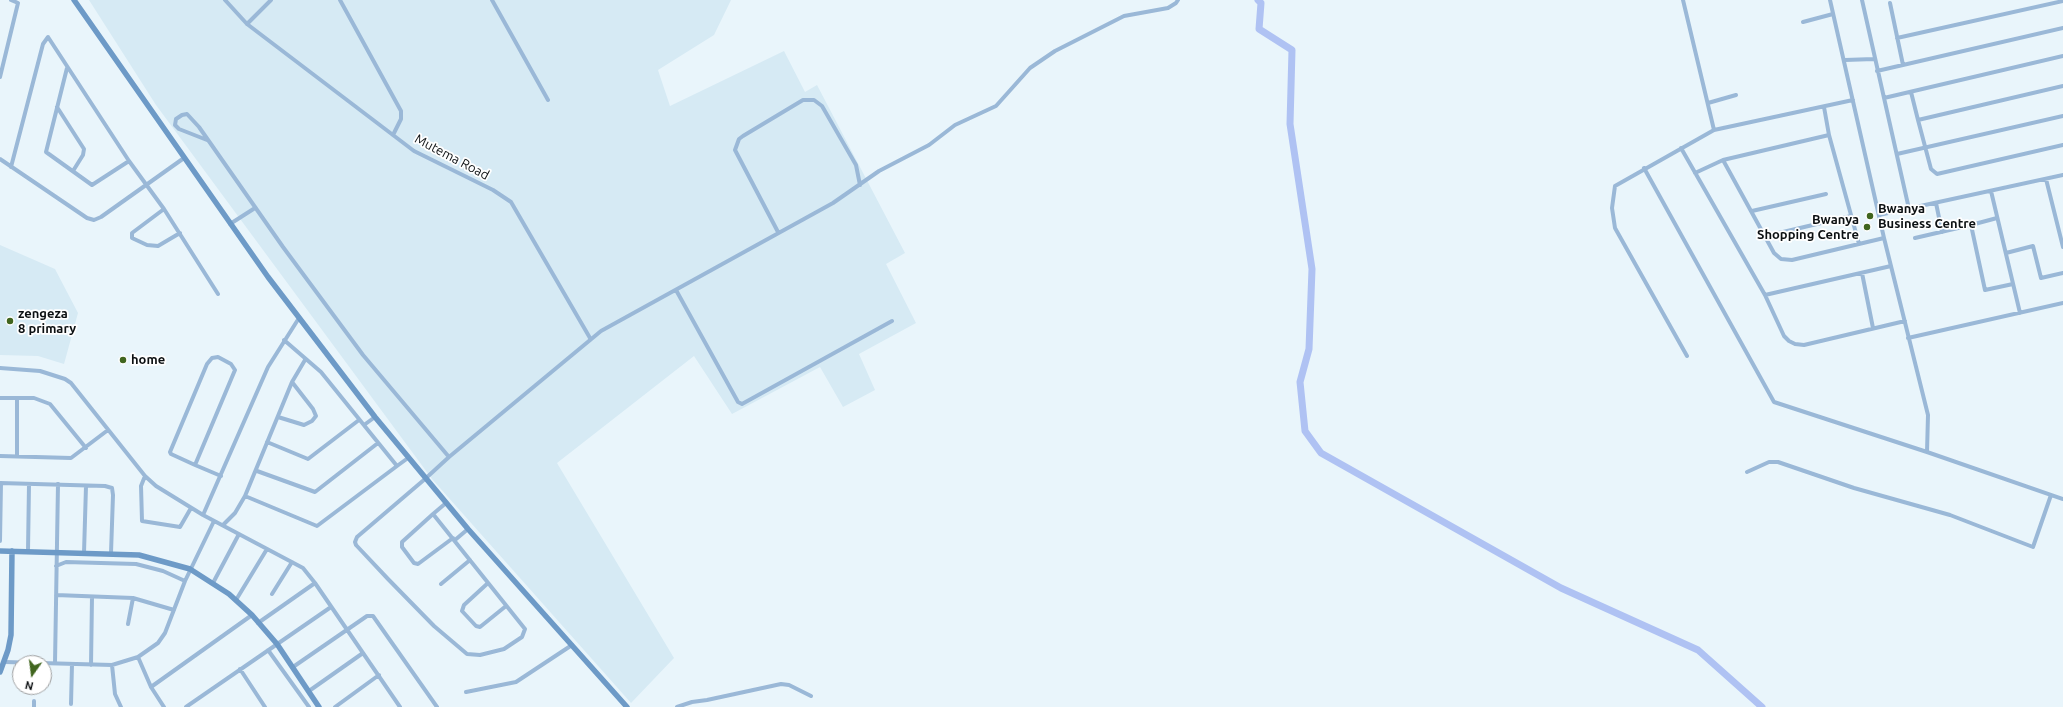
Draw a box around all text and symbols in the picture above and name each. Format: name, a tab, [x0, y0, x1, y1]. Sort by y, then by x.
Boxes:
street label: Mutema Road	[412, 131, 492, 183]
place label: Bwanya Business Centre	[1878, 201, 1976, 232]
marker: Bwanya Business Centre	[1865, 211, 1875, 221]
place label: Bwanya Shopping Centre	[1757, 212, 1859, 243]
marker: Bwanya Shopping Centre	[1862, 222, 1872, 232]
place label: zengeza 8 primary	[18, 306, 76, 337]
marker: zengeza 8 primary	[5, 316, 15, 326]
place label: home	[131, 352, 165, 368]
marker: home	[118, 355, 128, 365]
north arrow	[12, 655, 52, 695]
text: N	[24, 679, 35, 692]

